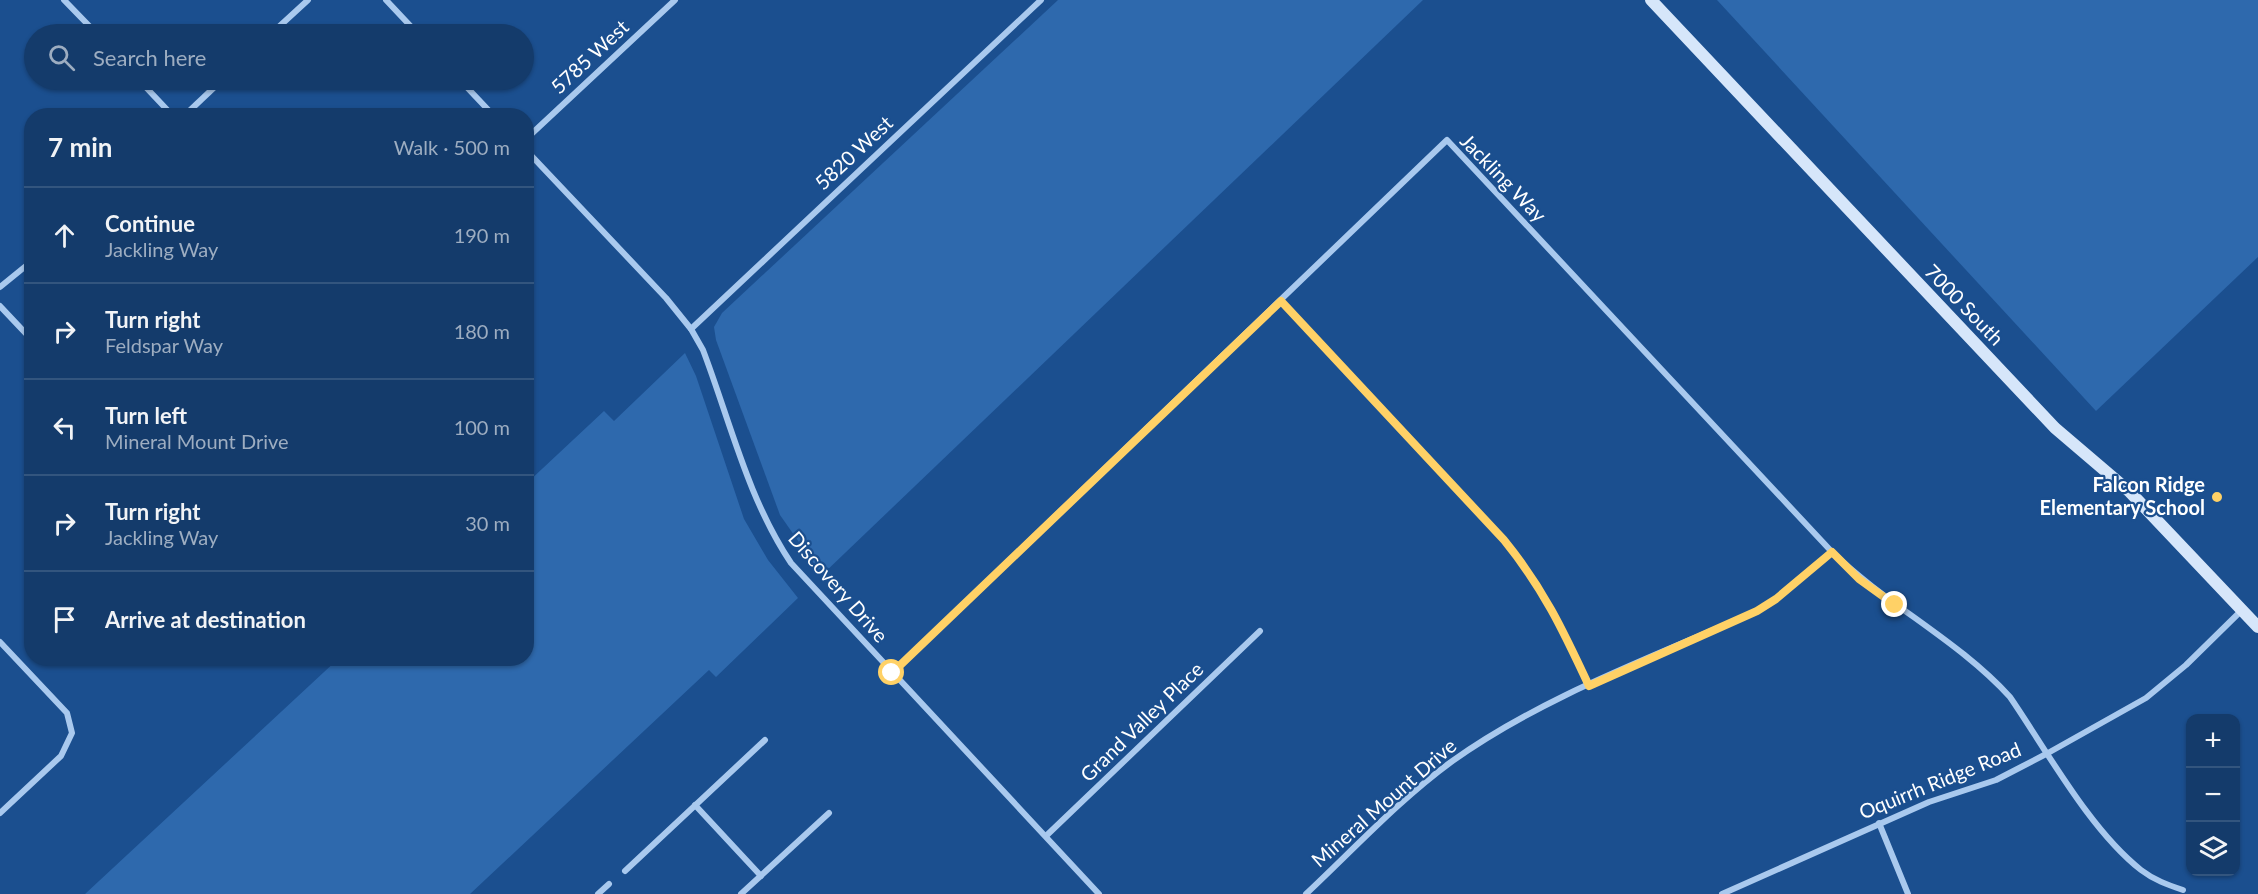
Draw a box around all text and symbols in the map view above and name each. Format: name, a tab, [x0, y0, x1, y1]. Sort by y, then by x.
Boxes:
street label: 5785 West	[546, 14, 633, 98]
search box	[24, 24, 534, 90]
icon: search	[45, 41, 78, 74]
text: Search here	[93, 44, 206, 71]
street label: 5820 West	[810, 110, 897, 194]
street label: Jackling Way	[1456, 128, 1552, 227]
text: 7 min	[48, 131, 112, 163]
text: Walk · 500 m	[394, 135, 510, 159]
text: Continue	[105, 210, 195, 237]
icon: ahead	[48, 219, 81, 252]
text: 190 m	[454, 223, 510, 247]
text: Jackling Way	[105, 237, 218, 261]
street label: 7000 South	[1920, 259, 2009, 350]
text: Turn right	[105, 306, 200, 333]
icon: right	[48, 315, 81, 348]
text: 180 m	[454, 319, 510, 343]
text: Feldspar Way	[105, 333, 223, 357]
text: Turn left	[105, 402, 187, 429]
icon: left	[48, 411, 81, 444]
text: 100 m	[454, 415, 510, 439]
text: Mineral Mount Drive	[105, 429, 289, 453]
place label: Falcon Ridge Elementary School	[2040, 472, 2205, 519]
marker: Falcon Ridge Elementary School	[2210, 490, 2224, 504]
text: Turn right	[105, 498, 200, 525]
icon: right	[48, 507, 81, 540]
text: 30 m	[465, 511, 510, 535]
text: Jackling Way	[105, 525, 218, 549]
street label: Discovery Drive	[784, 526, 894, 647]
route end	[1881, 591, 1907, 617]
icon: arrive	[48, 603, 81, 636]
text: Arrive at destination	[105, 606, 306, 633]
street label: Grand Valley Place	[1075, 657, 1208, 786]
route start	[878, 659, 904, 685]
map controls	[2186, 714, 2240, 876]
button: +	[2186, 714, 2240, 768]
street label: Mineral Mount Drive	[1306, 733, 1460, 872]
street label: Oquirrh Ridge Road	[1855, 737, 2024, 824]
button: −	[2186, 768, 2240, 822]
button: layers	[2186, 822, 2240, 876]

